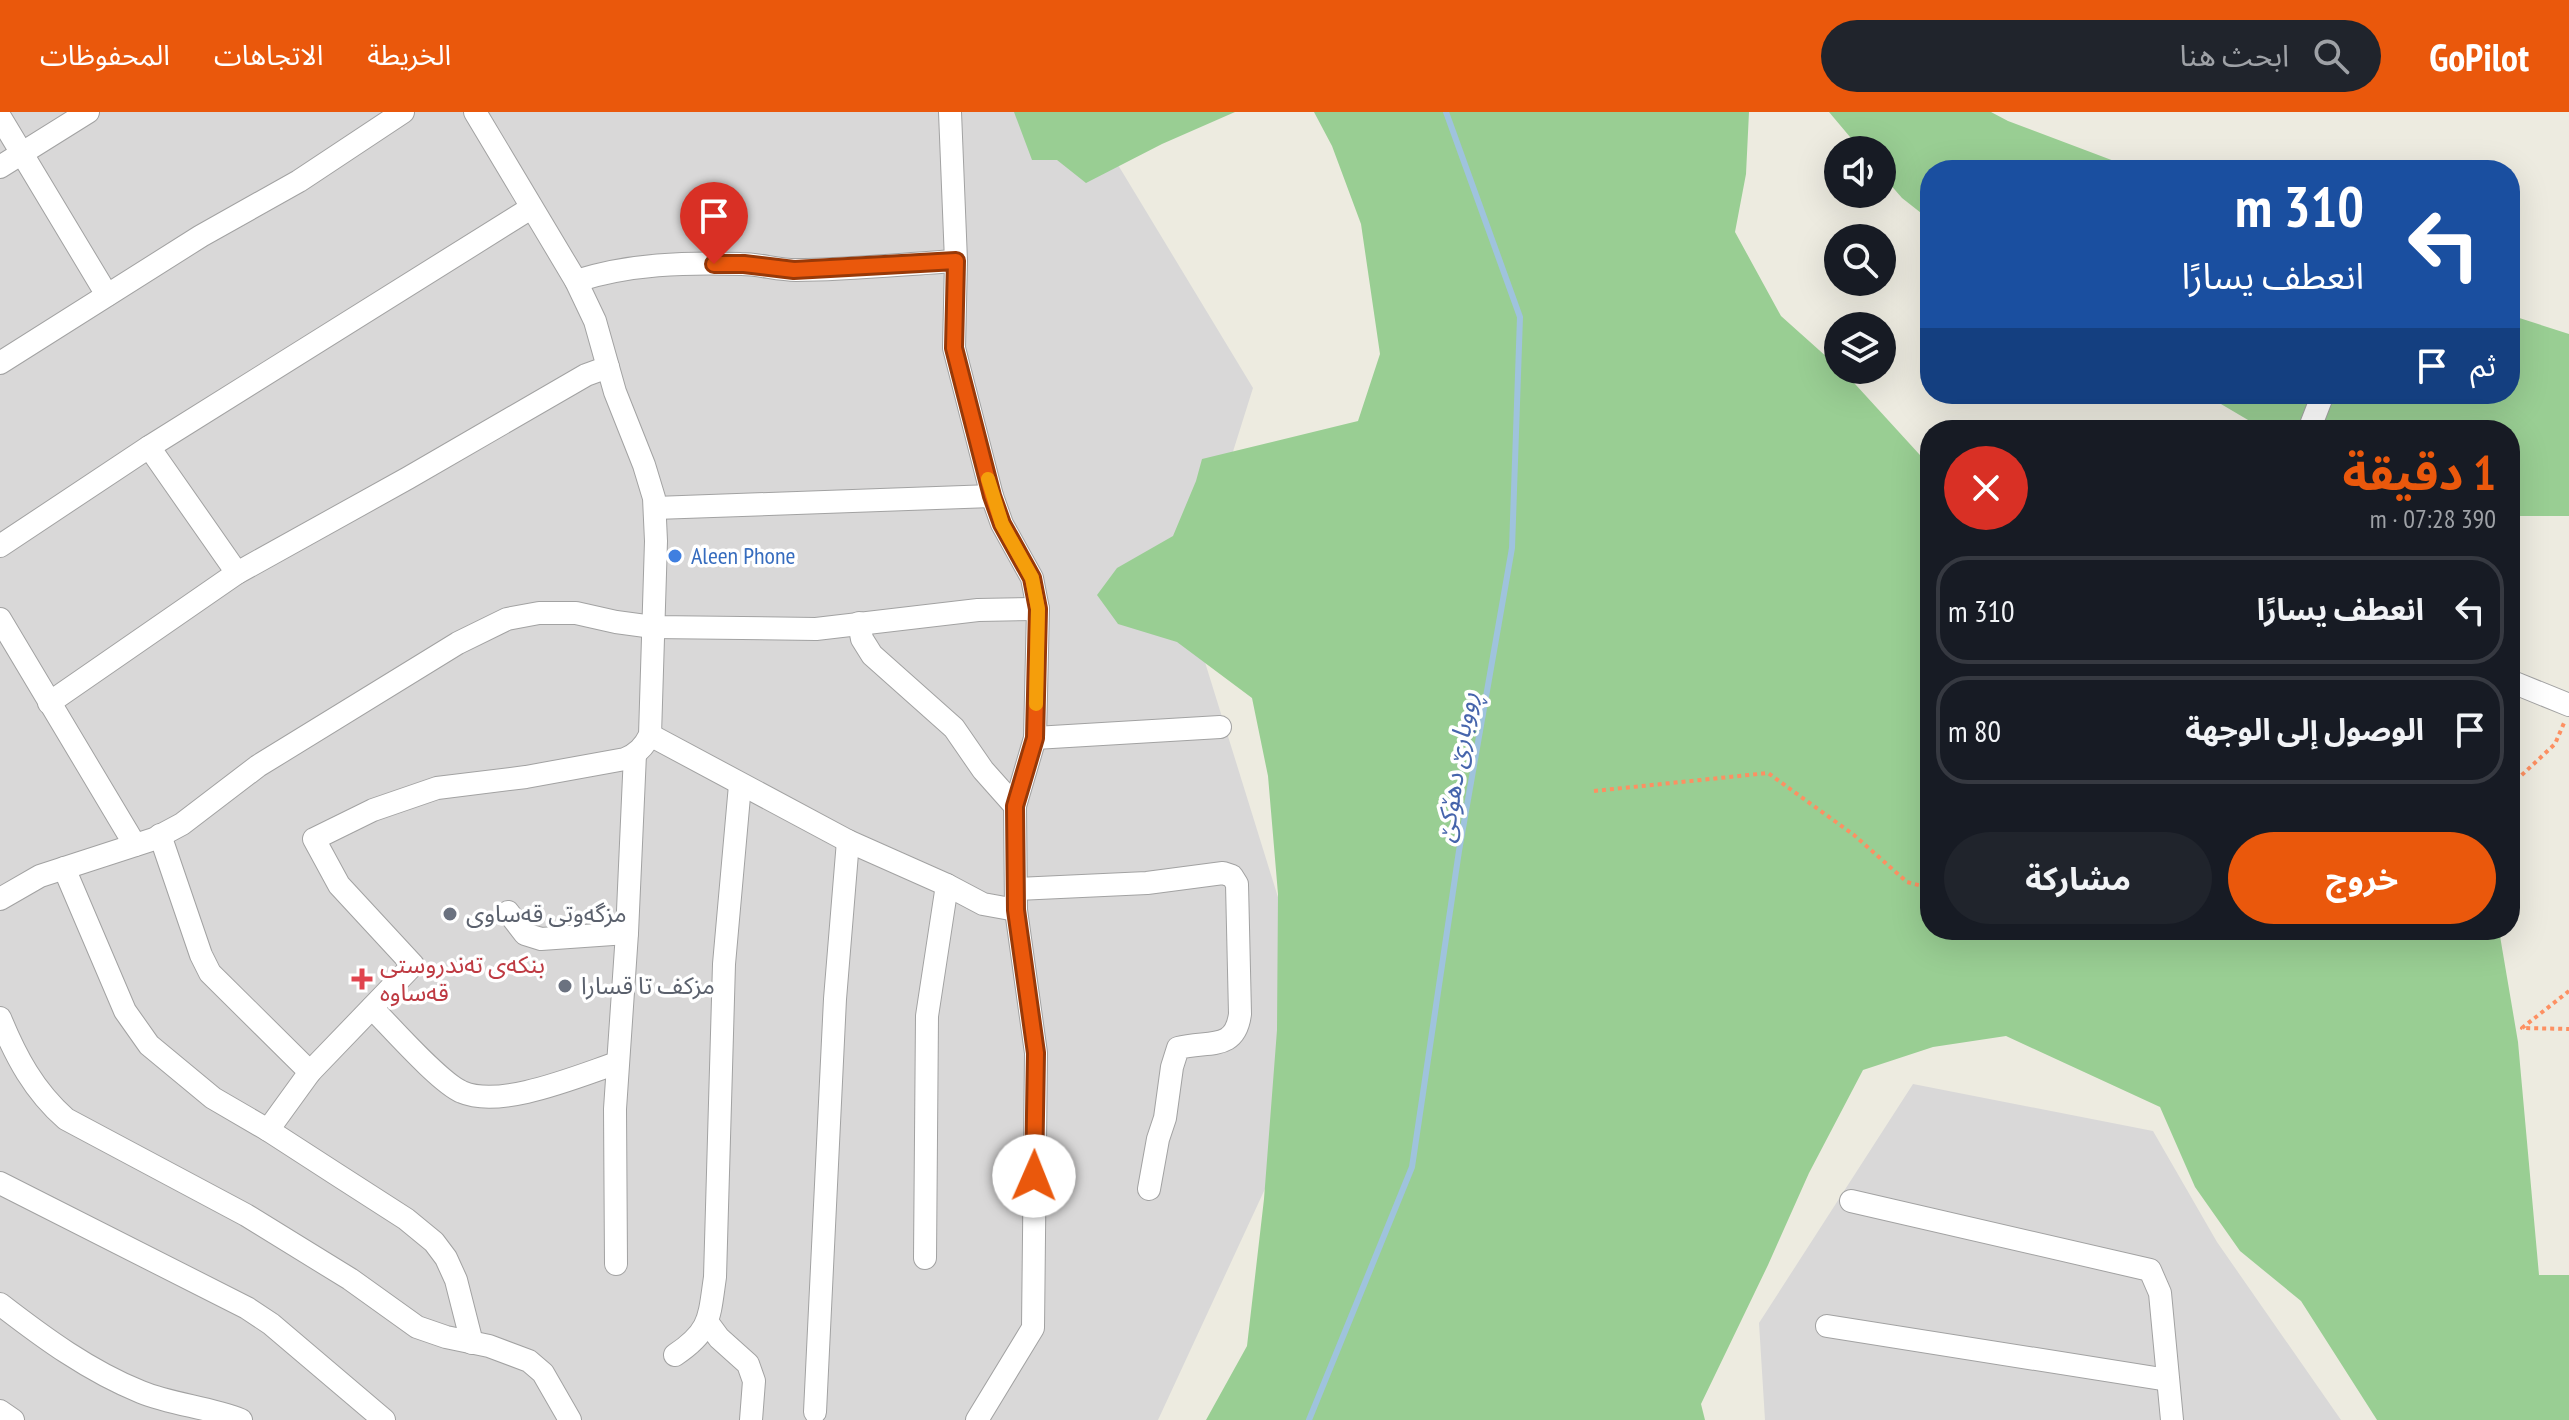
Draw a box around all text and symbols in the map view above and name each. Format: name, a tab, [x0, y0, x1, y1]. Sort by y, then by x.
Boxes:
search box	[1821, 20, 2381, 92]
text: GoPilot	[2429, 32, 2529, 81]
icon: search	[2309, 34, 2353, 78]
text: ابحث هنا	[2179, 35, 2289, 74]
text: المحفوظات	[40, 36, 170, 73]
text: الاتجاهات	[214, 36, 323, 73]
text: الخريطة	[367, 36, 451, 73]
map controls	[1824, 136, 1896, 384]
button: sound	[1824, 136, 1896, 208]
text: 310 m	[2235, 170, 2364, 242]
pin	[680, 182, 748, 264]
icon: left	[2392, 192, 2496, 296]
icon: arrive	[692, 194, 736, 238]
button: search	[1824, 224, 1896, 296]
text: انعطف يسارًا	[2182, 252, 2364, 299]
button: layers	[1824, 312, 1896, 384]
icon: arrive	[2410, 344, 2454, 388]
text: ثم	[2470, 345, 2496, 384]
text: 1 دقيقة	[2342, 441, 2496, 503]
button: close	[1944, 446, 2028, 530]
text: 390 m · 07:28	[2370, 502, 2496, 535]
place label: Aleen Phone	[691, 540, 795, 571]
marker: Aleen Phone	[666, 547, 684, 565]
icon: left	[2448, 588, 2492, 632]
text: انعطف يسارًا	[2257, 589, 2424, 628]
text: 310 m	[1948, 591, 2014, 630]
water label: ڕووبارێ دهۆكێ	[1427, 689, 1489, 845]
icon: arrive	[2448, 708, 2492, 752]
text: الوصول إلى الوجهة	[2185, 709, 2424, 748]
text: 80 m	[1948, 711, 2001, 750]
button: مشاركة	[1944, 832, 2212, 924]
button: خروج	[2228, 832, 2496, 924]
place label: مزگەوتی قەساوی	[466, 898, 627, 929]
marker: مزگەوتی قەساوی	[441, 905, 459, 923]
place label: بنکەی تەندروستی قەساوە	[380, 949, 545, 1008]
marker: بنکەی تەندروستی قەساوە	[351, 968, 373, 990]
place label: مزكف تا قسارا	[581, 970, 715, 1001]
marker: مزكف تا قسارا	[556, 977, 574, 995]
position arrow	[992, 1134, 1076, 1218]

